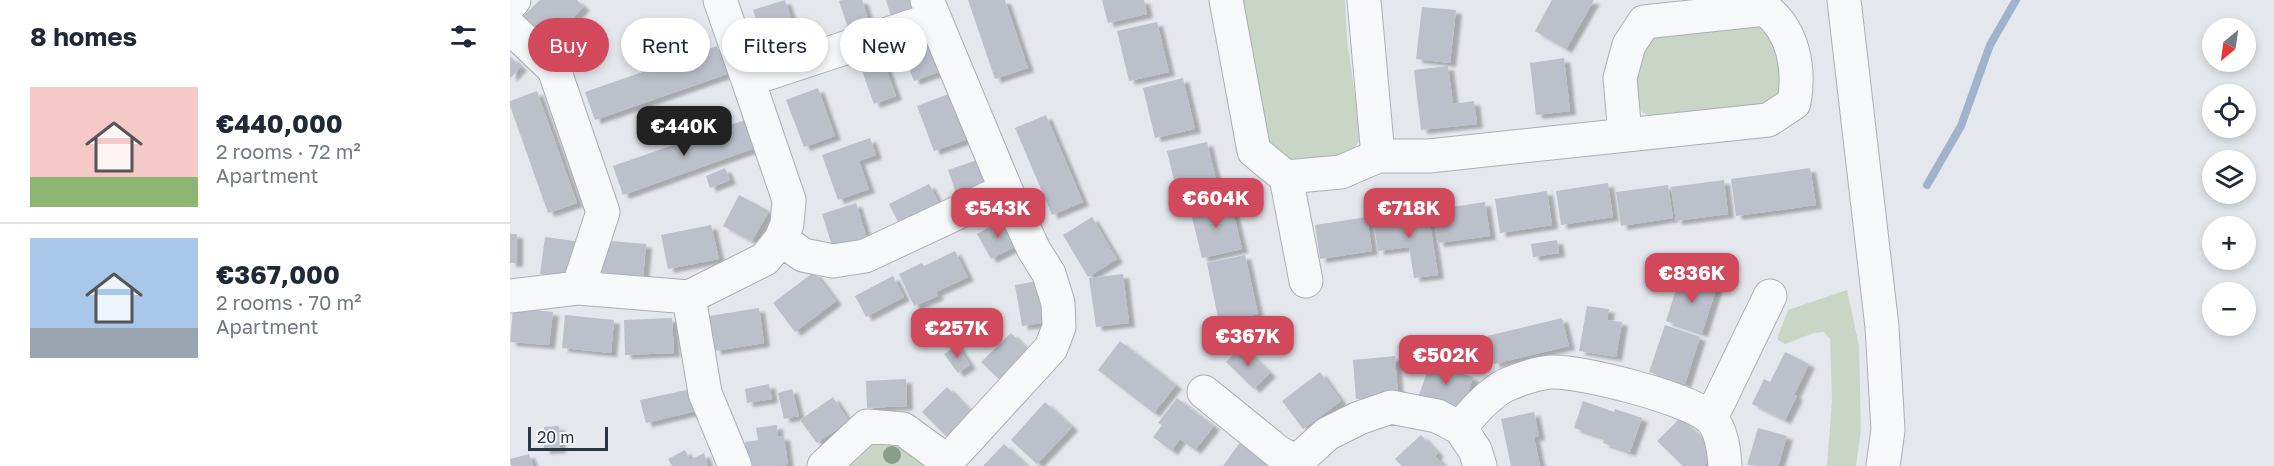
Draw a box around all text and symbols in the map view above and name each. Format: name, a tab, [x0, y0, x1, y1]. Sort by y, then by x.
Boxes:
chip: Buy	[528, 18, 609, 72]
chip: Rent	[621, 18, 710, 72]
chip: Filters	[722, 18, 828, 72]
chip: New	[840, 18, 927, 72]
north arrow	[2202, 18, 2256, 72]
map controls	[2202, 18, 2256, 336]
icon: filters	[447, 20, 480, 53]
text: 8 homes	[30, 21, 137, 52]
button: locate	[2202, 84, 2256, 138]
pin: €440K	[642, 106, 726, 157]
text: €440,000	[216, 108, 343, 139]
icon: home	[78, 111, 150, 183]
text: €440K	[651, 113, 717, 137]
text: 2 rooms · 72 m²	[216, 139, 361, 163]
button: layers	[2202, 150, 2256, 204]
text: Apartment	[216, 163, 319, 187]
pin: €604K	[1174, 178, 1258, 229]
text: €604K	[1183, 185, 1249, 209]
pin: €543K	[956, 188, 1040, 239]
pin: €718K	[1367, 188, 1451, 239]
text: €543K	[965, 195, 1031, 219]
text: €718K	[1378, 195, 1440, 219]
button: +	[2202, 216, 2256, 270]
pin: €836K	[1650, 253, 1734, 304]
text: €367,000	[216, 259, 340, 290]
text: €836K	[1659, 260, 1725, 284]
icon: home	[78, 262, 150, 334]
button: −	[2202, 282, 2256, 336]
text: 2 rooms · 70 m²	[216, 290, 361, 314]
pin: €257K	[915, 308, 999, 359]
text: Apartment	[216, 314, 319, 338]
text: €257K	[925, 315, 989, 339]
pin: €367K	[1206, 316, 1290, 367]
text: €367K	[1216, 323, 1280, 347]
pin: €502K	[1404, 335, 1488, 386]
text: €502K	[1413, 342, 1479, 366]
scale bar	[528, 424, 608, 452]
text: 20 m	[537, 427, 574, 447]

